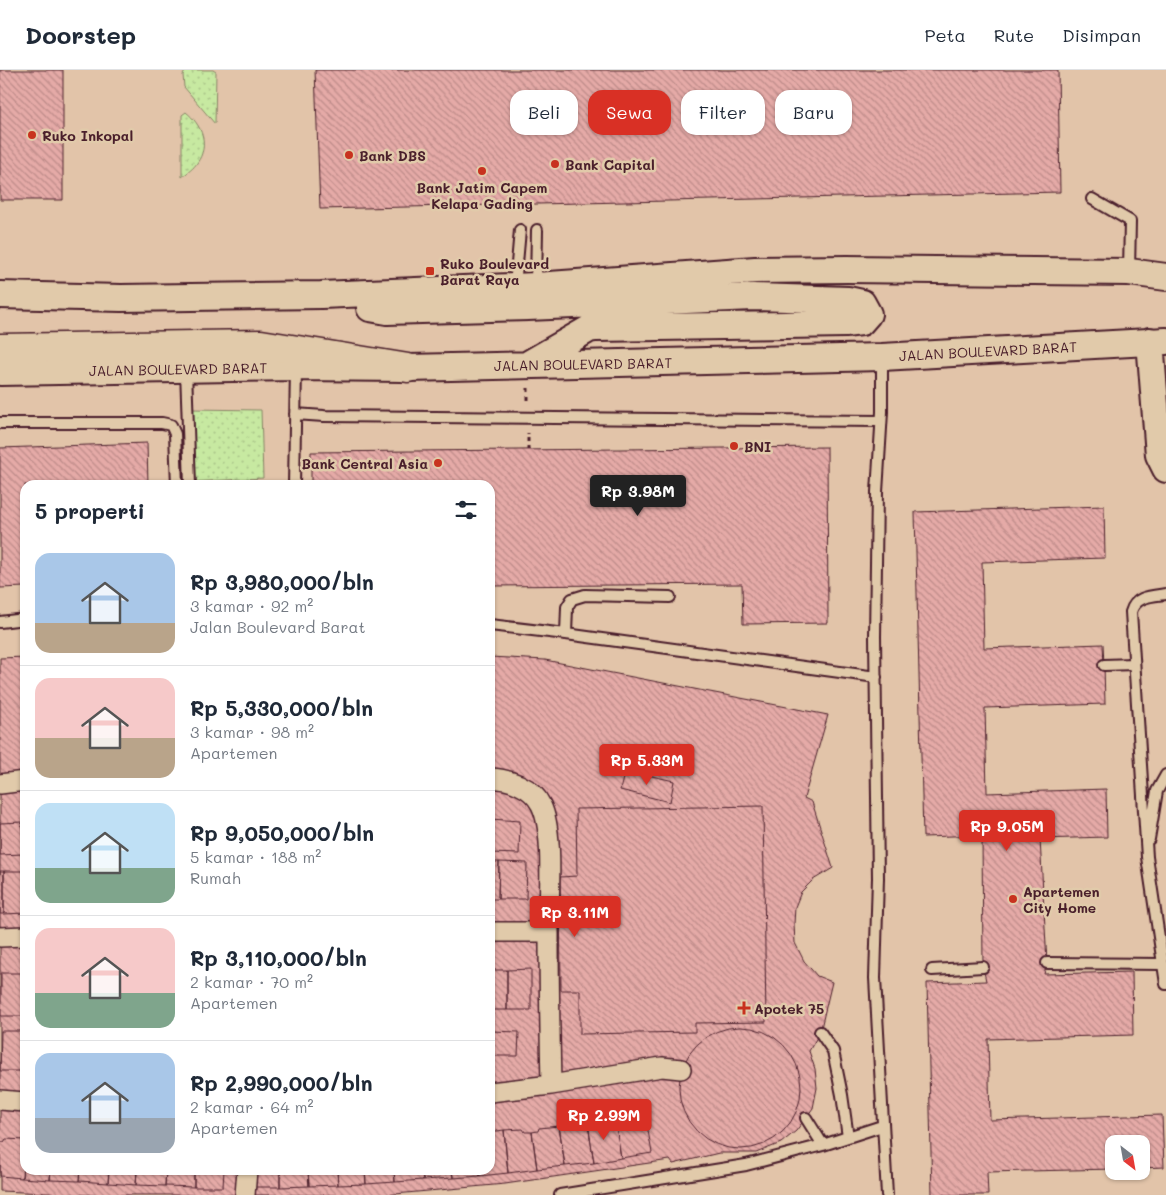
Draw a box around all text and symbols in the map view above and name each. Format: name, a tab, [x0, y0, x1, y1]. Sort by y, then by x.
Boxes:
text: Doorstep	[25, 19, 136, 50]
text: Peta	[924, 23, 966, 47]
text: Rute	[994, 23, 1034, 47]
text: Disimpan	[1062, 23, 1141, 47]
chip: Beli	[510, 90, 578, 135]
chip: Sewa	[588, 90, 671, 135]
chip: Filter	[681, 90, 765, 135]
chip: Baru	[775, 90, 852, 135]
place label: Ruko Inkopal	[42, 126, 133, 145]
marker: Ruko Inkopal	[26, 129, 38, 141]
place label: Bank DBS	[359, 146, 426, 165]
marker: Bank DBS	[343, 149, 355, 161]
place label: Bank Capital	[565, 155, 655, 174]
marker: Bank Capital	[549, 158, 561, 170]
marker: Bank Jatim Capem Kelapa Gading	[476, 165, 488, 177]
place label: Bank Jatim Capem Kelapa Gading	[417, 178, 547, 213]
place label: Ruko Boulevard Barat Raya	[440, 254, 549, 289]
marker: Ruko Boulevard Barat Raya	[424, 265, 436, 277]
street label: JALAN BOULEVARD BARAT	[898, 337, 1078, 365]
street label: JALAN BOULEVARD BARAT	[494, 353, 672, 375]
street label: JALAN BOULEVARD BARAT	[89, 358, 267, 380]
place label: BNI	[744, 437, 771, 456]
marker: BNI	[728, 440, 740, 452]
place label: Bank Central Asia	[302, 454, 428, 473]
marker: Bank Central Asia	[432, 457, 444, 469]
pin: Rp 3.98M	[586, 474, 690, 517]
text: Rp 3.98M	[601, 480, 675, 501]
icon: filters	[452, 496, 480, 524]
text: 5 properti	[35, 497, 145, 524]
text: Rp 3,980,000/bln	[190, 568, 374, 595]
icon: home	[75, 573, 135, 633]
text: 3 kamar · 92 m²	[190, 595, 313, 616]
text: Jalan Boulevard Barat	[190, 616, 366, 637]
text: Rp 5,330,000/bln	[190, 694, 373, 721]
icon: home	[75, 698, 135, 758]
text: 3 kamar · 98 m²	[190, 721, 314, 742]
text: Apartemen	[190, 742, 277, 763]
pin: Rp 5.33M	[595, 744, 699, 786]
text: Rp 5.33M	[610, 749, 684, 770]
pin: Rp 9.05M	[955, 810, 1059, 852]
text: Rp 9.05M	[970, 815, 1044, 836]
text: Rp 9,050,000/bln	[190, 819, 374, 846]
icon: home	[75, 823, 135, 883]
text: 5 kamar · 188 m²	[190, 846, 321, 867]
text: Rumah	[190, 867, 241, 888]
place label: Apartemen City Home	[1023, 882, 1100, 917]
marker: Apartemen City Home	[1007, 893, 1019, 905]
pin: Rp 3.11M	[523, 896, 627, 938]
text: Rp 3.11M	[541, 901, 609, 922]
text: Rp 3,110,000/bln	[190, 944, 367, 971]
icon: home	[75, 948, 135, 1008]
text: 2 kamar · 70 m²	[190, 971, 313, 992]
text: Apartemen	[190, 992, 277, 1013]
place label: Apotek 75	[754, 999, 824, 1018]
marker: Apotek 75	[738, 1002, 750, 1014]
text: Rp 2,990,000/bln	[190, 1069, 373, 1096]
icon: home	[75, 1073, 135, 1133]
text: 2 kamar · 64 m²	[190, 1096, 313, 1117]
pin: Rp 2.99M	[552, 1098, 656, 1141]
text: Rp 2.99M	[568, 1104, 640, 1125]
text: Apartemen	[190, 1117, 277, 1138]
north arrow	[1105, 1135, 1150, 1180]
map controls	[1105, 1135, 1150, 1180]

